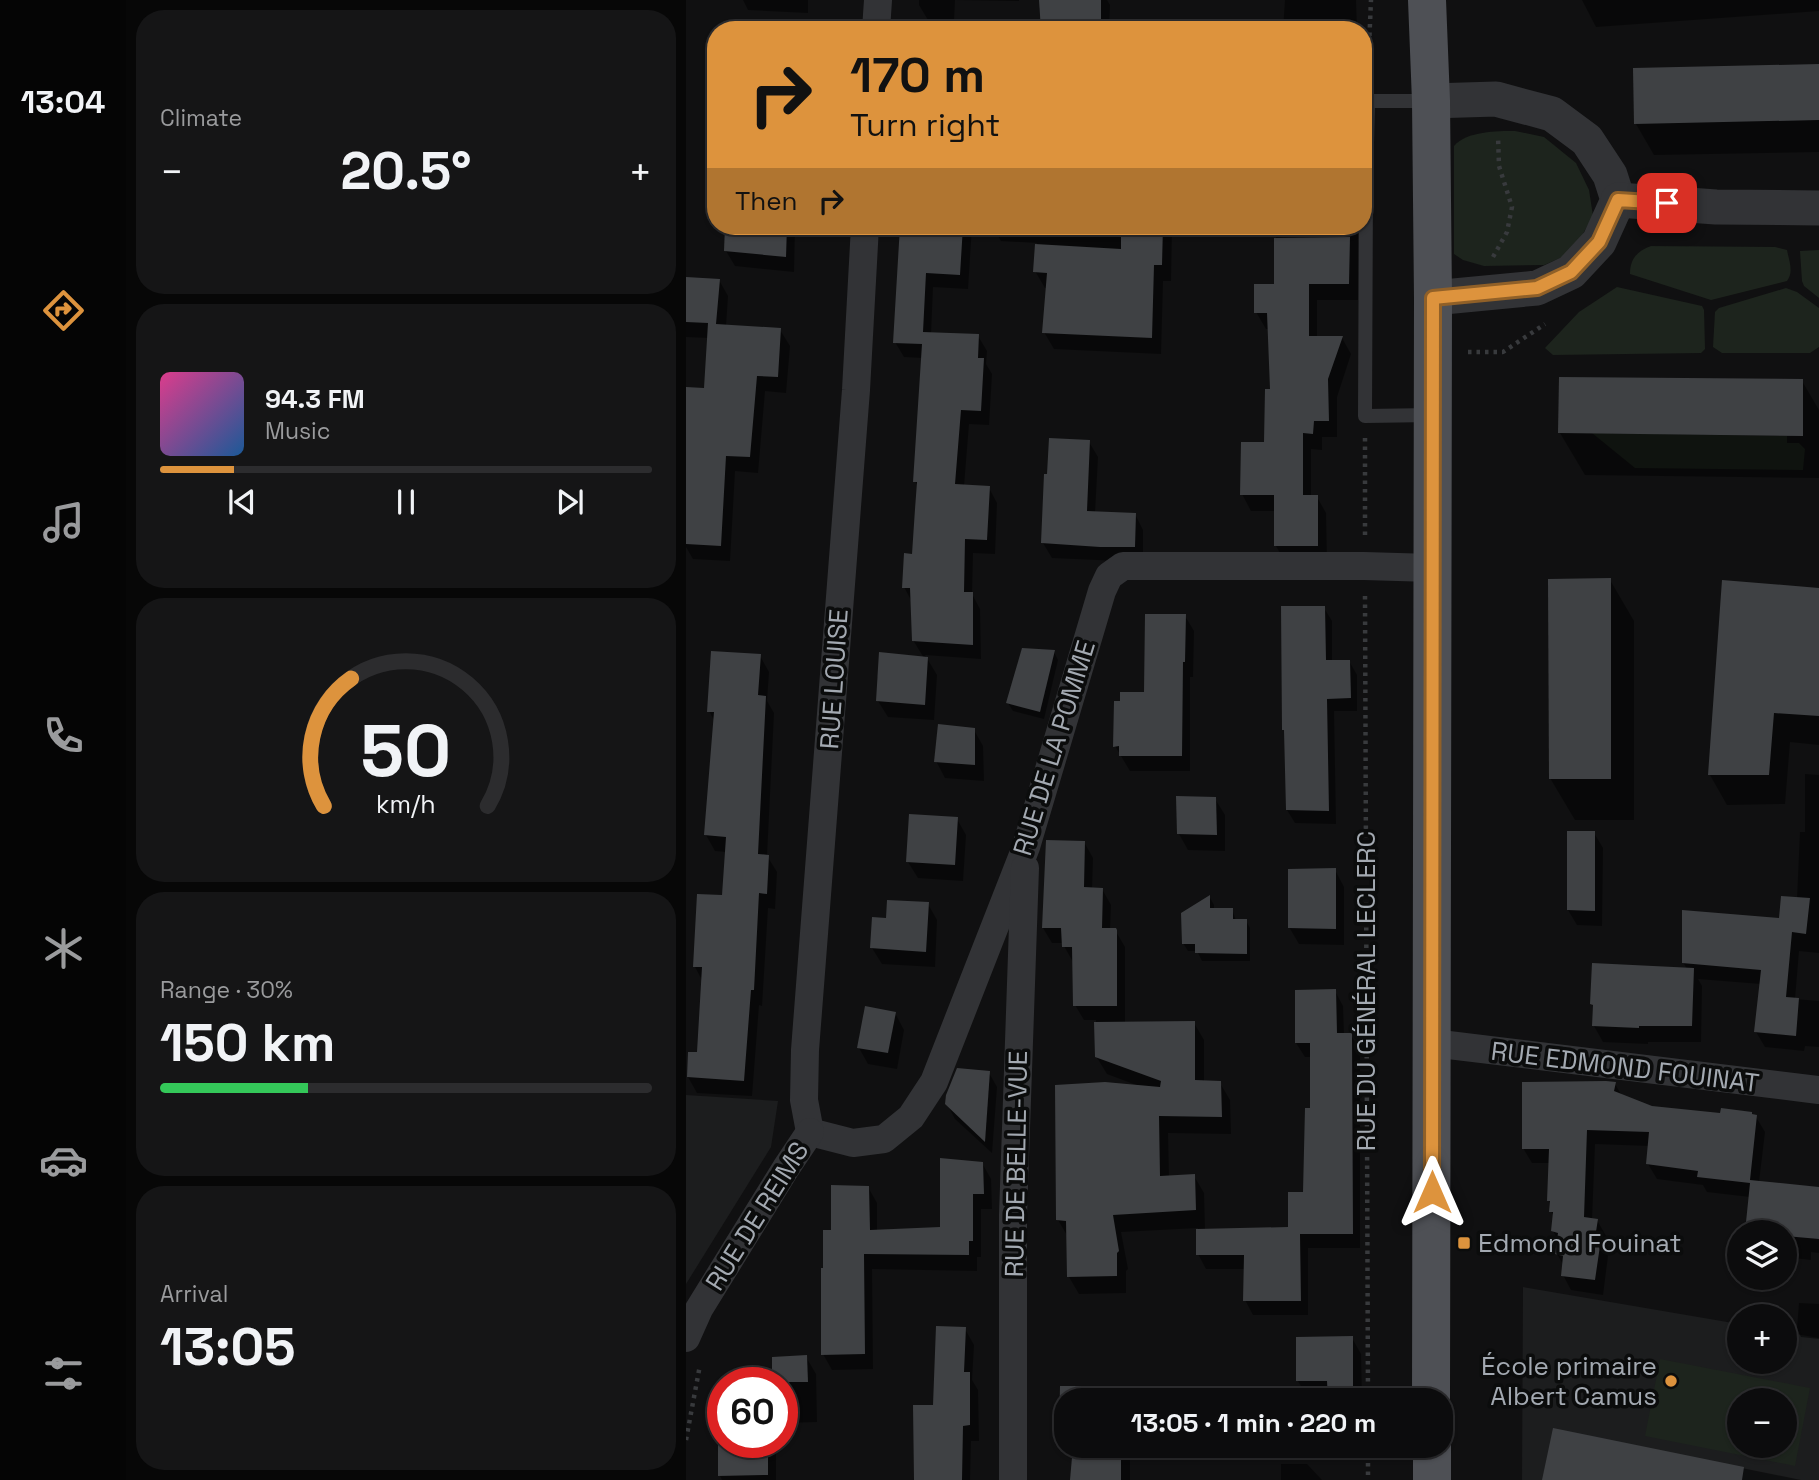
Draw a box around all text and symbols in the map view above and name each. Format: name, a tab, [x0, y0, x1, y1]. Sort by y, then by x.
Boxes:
text: 170 m	[850, 44, 985, 106]
icon: right	[735, 49, 826, 140]
text: 13:04	[21, 82, 105, 122]
text: Climate	[160, 103, 242, 133]
text: Turn right	[850, 105, 1000, 145]
text: 20.5°	[340, 138, 472, 204]
text: −	[160, 148, 184, 196]
text: +	[628, 148, 652, 196]
pin	[1637, 173, 1697, 233]
icon: right	[812, 182, 850, 220]
text: Then	[735, 184, 798, 218]
icon: arrive	[1648, 184, 1686, 222]
icon: directions	[39, 286, 88, 335]
text: 94.3 FM	[265, 382, 365, 416]
text: Music	[265, 416, 330, 446]
icon: previous	[223, 483, 261, 521]
icon: pause	[387, 483, 425, 521]
icon: next	[551, 483, 589, 521]
icon: music	[39, 498, 88, 547]
street label: RUE LOUISE	[812, 608, 856, 750]
street label: RUE DE LA POMME	[1005, 636, 1103, 860]
text: 50	[361, 704, 451, 797]
icon: phone	[39, 711, 88, 760]
text: km/h	[376, 788, 436, 820]
street label: RUE DU GÉNÉRAL LECLERC	[1349, 831, 1383, 1151]
icon: climate	[39, 924, 88, 973]
text: Range · 30%	[160, 975, 293, 1005]
text: 150 km	[160, 1010, 335, 1076]
street label: RUE EDMOND FOUINAT	[1489, 1034, 1761, 1100]
street label: RUE DE BELLE-VUE	[997, 1050, 1035, 1278]
street label: RUE DE REIMS	[698, 1135, 816, 1297]
icon: car	[39, 1136, 88, 1185]
position arrow	[1395, 1155, 1469, 1229]
map controls	[1727, 1220, 1797, 1458]
button: layers	[1727, 1220, 1797, 1290]
place label: Edmond Fouinat	[1478, 1226, 1681, 1260]
marker: Edmond Fouinat	[1456, 1235, 1472, 1251]
text: Arrival	[160, 1279, 228, 1309]
button: +	[1727, 1304, 1797, 1374]
text: 13:05	[160, 1314, 296, 1380]
icon: filters	[39, 1349, 88, 1398]
place label: École primaire Albert Camus	[1481, 1349, 1657, 1413]
speed limit sign: 60	[707, 1367, 798, 1458]
marker: École primaire Albert Camus	[1663, 1373, 1679, 1389]
button: −	[1727, 1388, 1797, 1458]
text: 13:05 · 1 min · 220 m	[1131, 1406, 1376, 1440]

